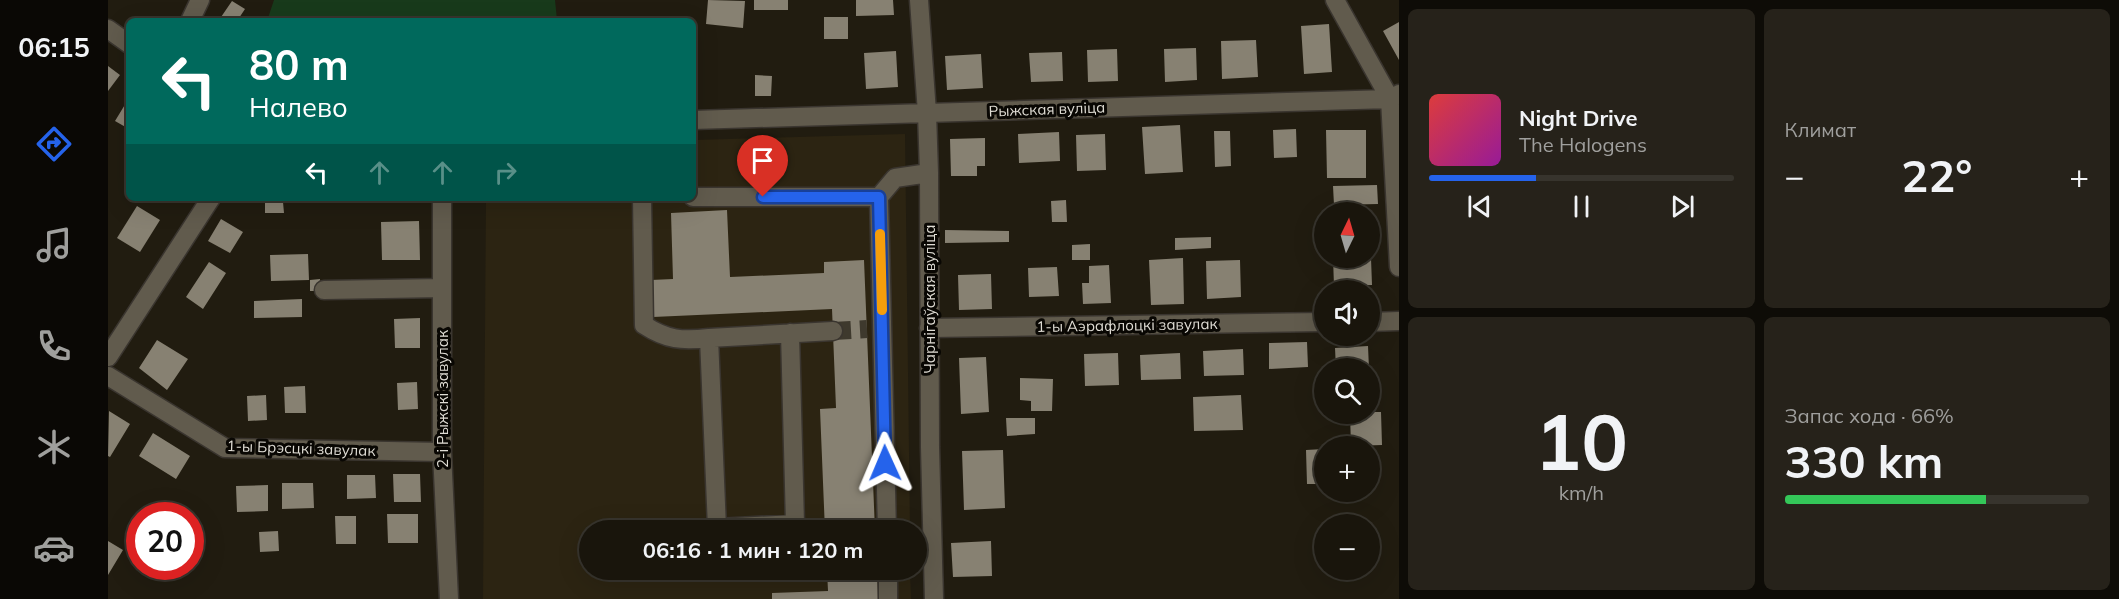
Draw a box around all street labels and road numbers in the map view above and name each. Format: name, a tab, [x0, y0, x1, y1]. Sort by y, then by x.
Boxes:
street label: Рыжская вуліца	[988, 97, 1106, 121]
street label: Чарнігаўская вуліца	[920, 224, 939, 374]
street label: 1-ы Аэрафлоцкі завулак	[1036, 314, 1219, 336]
street label: 2-і Рыжскі завулак	[433, 329, 452, 468]
street label: 1-ы Брэсцкі завулак	[226, 436, 377, 460]

